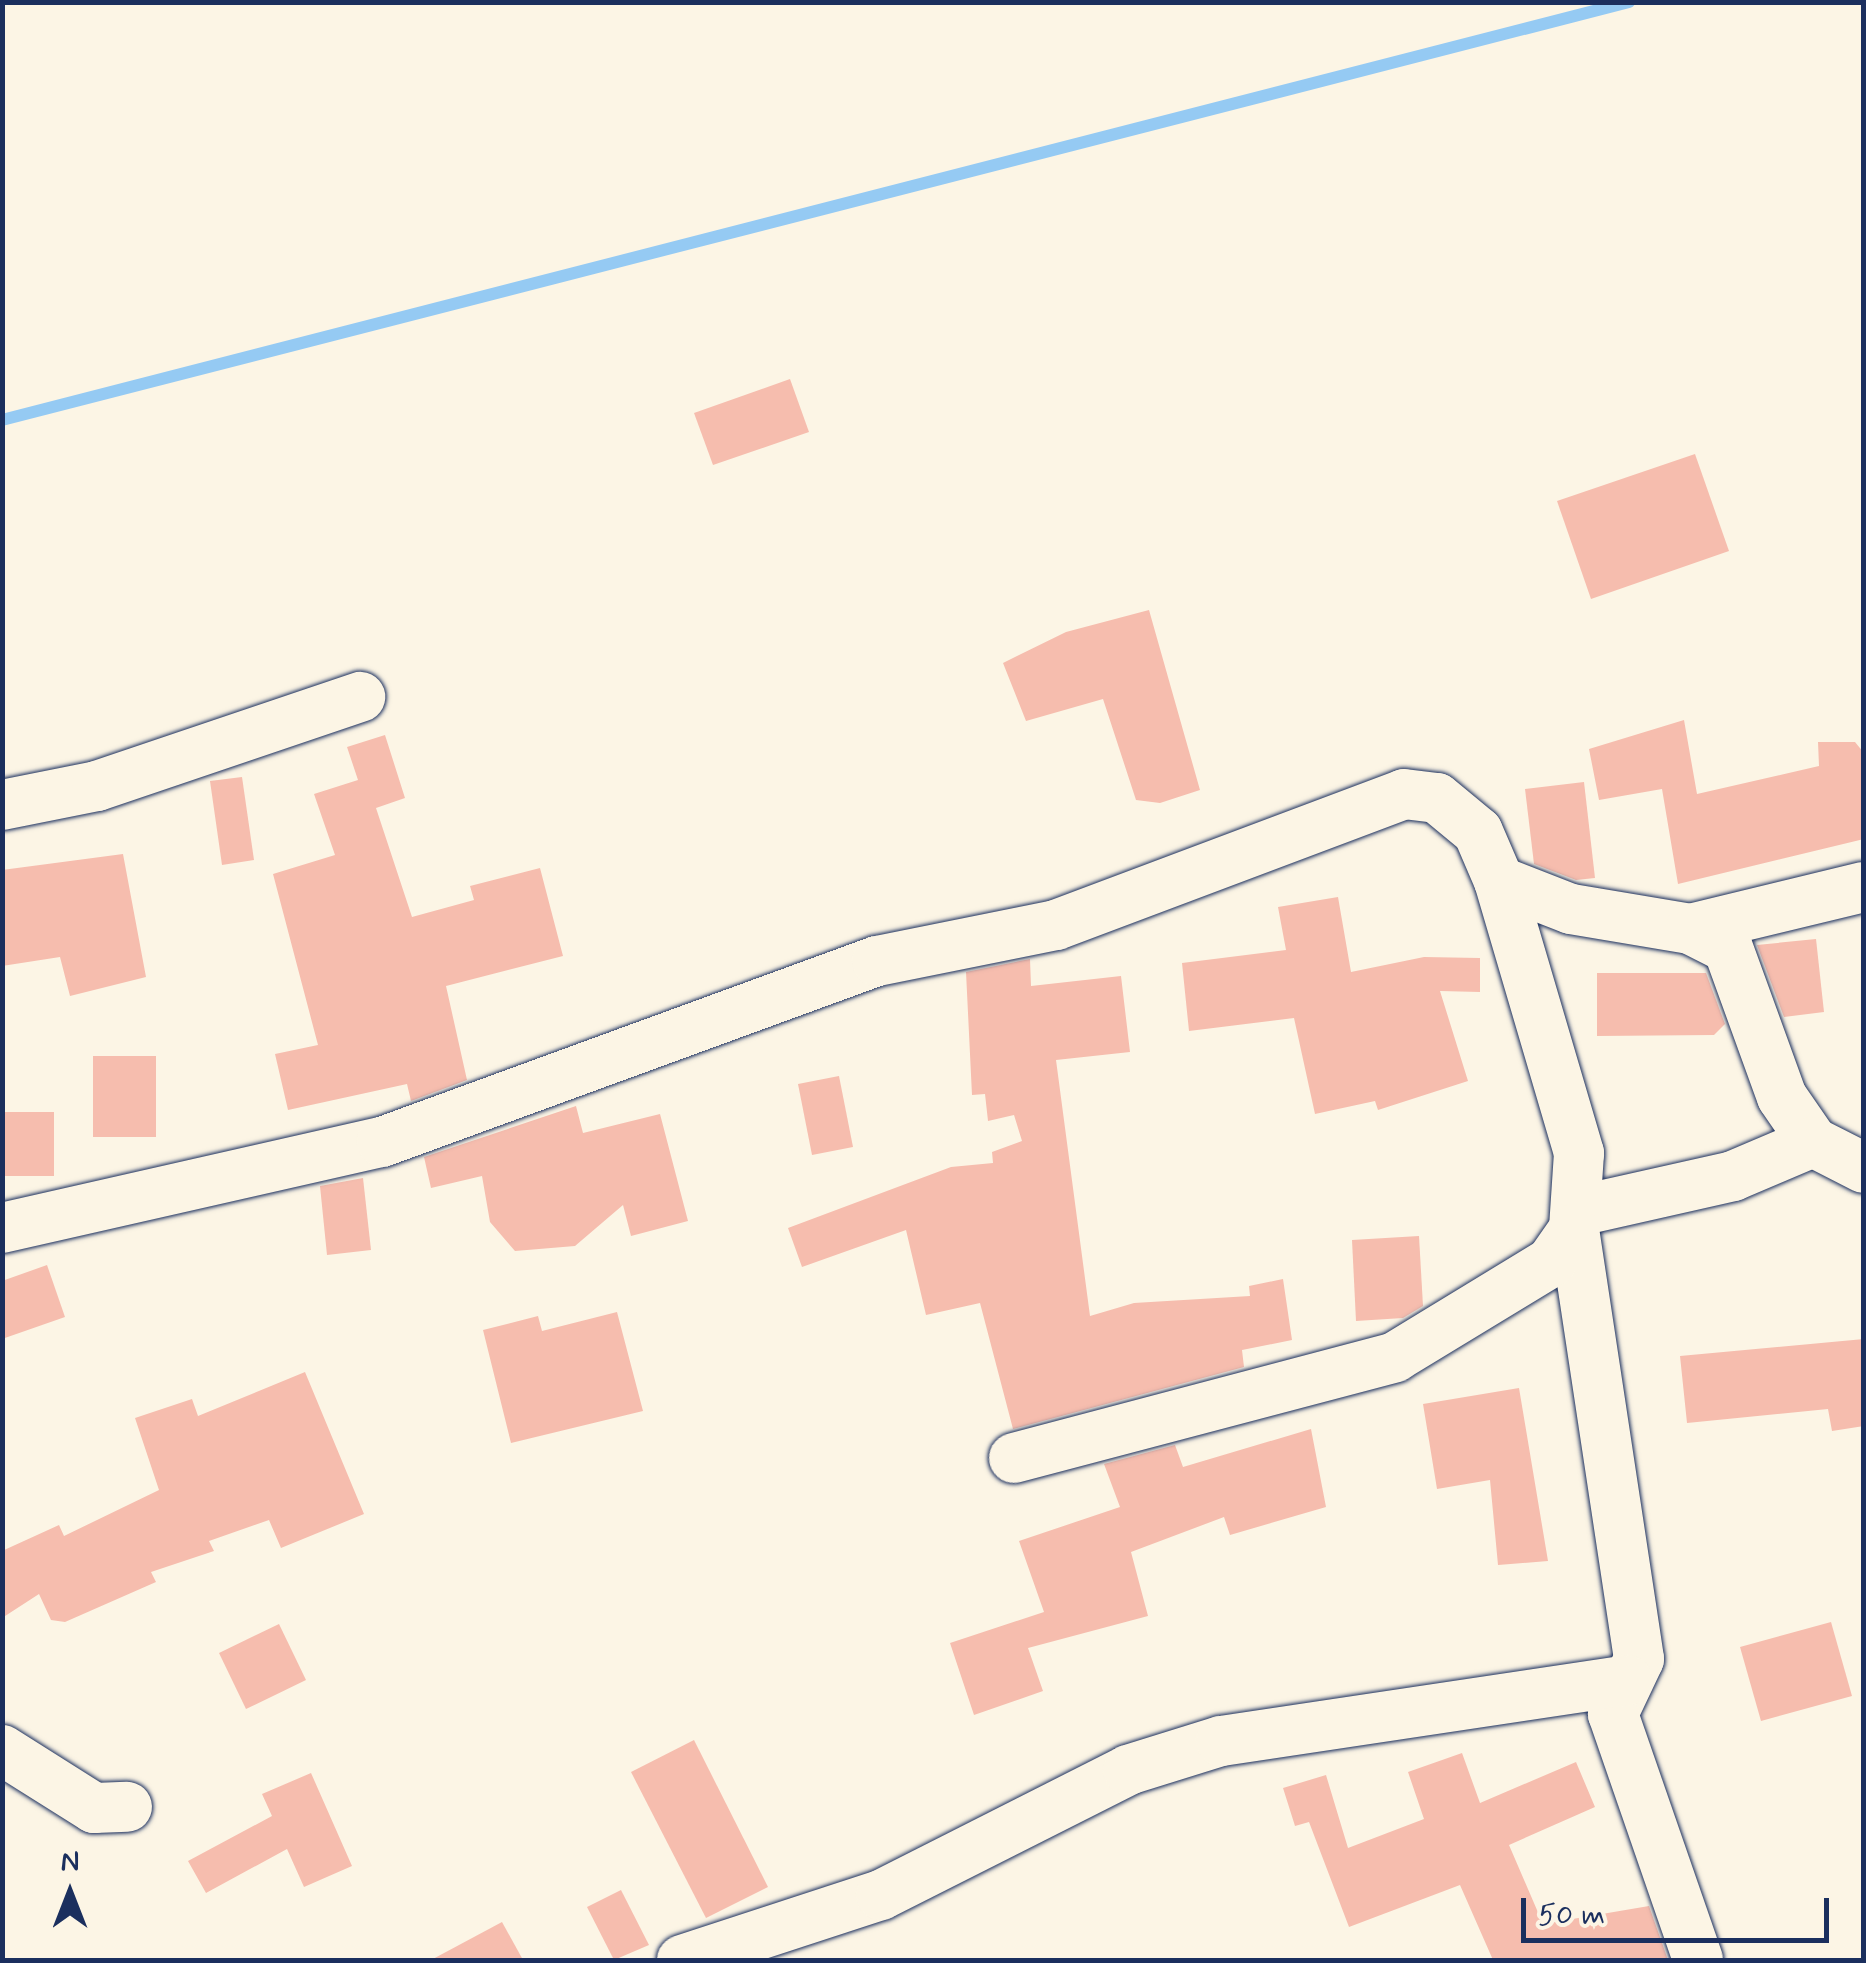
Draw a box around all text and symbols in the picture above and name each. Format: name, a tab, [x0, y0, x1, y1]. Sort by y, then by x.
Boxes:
north arrow	[20, 1843, 120, 1943]
text: N	[61, 1844, 79, 1881]
scale bar	[1526, 1878, 1834, 1940]
text: 50 m	[1538, 1896, 1605, 1935]

